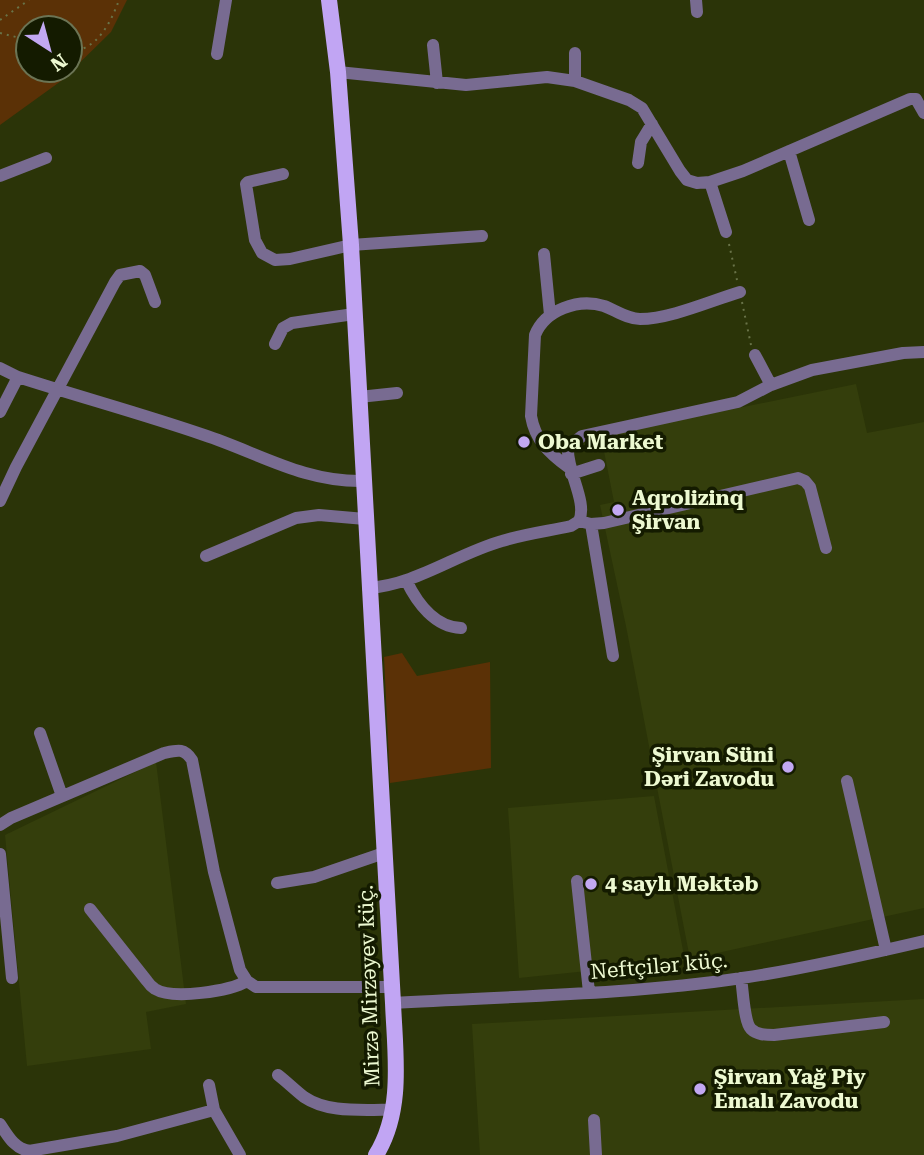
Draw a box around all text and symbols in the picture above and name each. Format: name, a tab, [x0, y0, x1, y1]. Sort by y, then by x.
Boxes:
north arrow	[14, 14, 84, 84]
text: N	[46, 49, 71, 76]
place label: Oba Market	[538, 430, 664, 454]
marker: Oba Market	[516, 434, 532, 450]
place label: Aqrolizinq Şirvan	[632, 486, 744, 534]
marker: Aqrolizinq Şirvan	[610, 502, 626, 518]
place label: Şirvan Süni Dəri Zavodu	[644, 743, 774, 791]
marker: Şirvan Süni Dəri Zavodu	[780, 759, 796, 775]
place label: 4 saylı Məktəb	[605, 872, 759, 896]
marker: 4 saylı Məktəb	[583, 876, 599, 892]
street label: Mirzə Mirzəyev küç.	[353, 884, 385, 1088]
street label: Neftçilər küç.	[589, 948, 729, 984]
place label: Şirvan Yağ Piy Emalı Zavodu	[714, 1065, 866, 1113]
marker: Şirvan Yağ Piy Emalı Zavodu	[692, 1081, 708, 1097]

